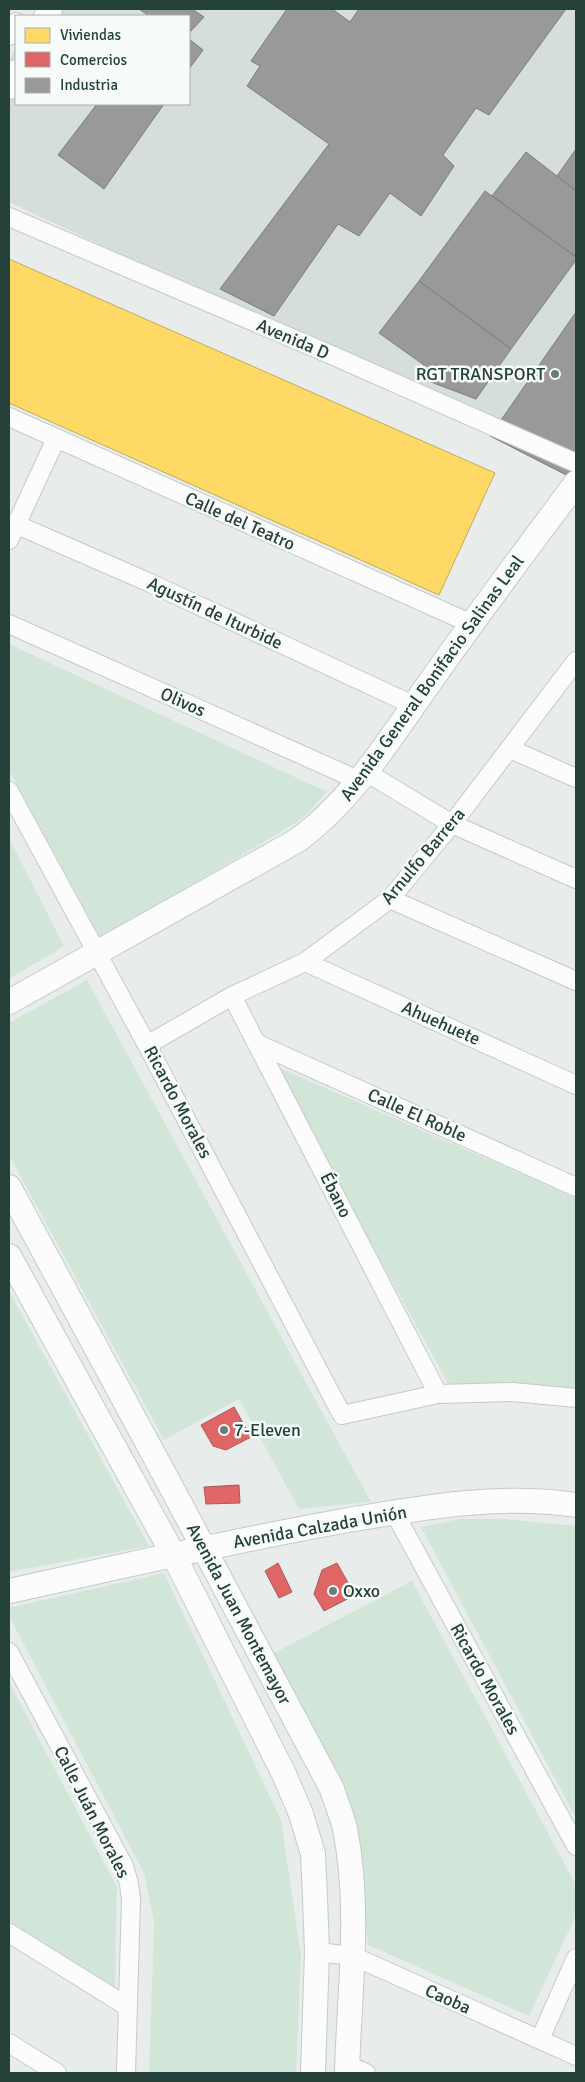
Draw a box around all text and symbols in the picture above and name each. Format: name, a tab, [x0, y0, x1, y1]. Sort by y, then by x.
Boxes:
legend	[15, 15, 190, 105]
text: Viviendas	[60, 26, 121, 44]
text: Comercios	[60, 51, 128, 69]
text: Industria	[60, 76, 118, 94]
street label: Avenida D	[253, 314, 333, 364]
place label: RGT TRANSPORT	[416, 363, 545, 385]
marker: RGT TRANSPORT	[549, 368, 561, 380]
street label: Calle del Teatro	[182, 487, 298, 555]
street label: Avenida General Bonifacio Salinas Leal	[335, 551, 529, 805]
street label: Agustín de Iturbide	[144, 572, 286, 654]
street label: Olivos	[157, 682, 209, 722]
street label: Arnulfo Barrera	[376, 803, 470, 909]
street label: Ahuehuete	[398, 996, 484, 1050]
street label: Ricardo Morales	[139, 1042, 217, 1162]
street label: Calle El Roble	[364, 1083, 470, 1147]
street label: Ébano	[315, 1169, 357, 1221]
place label: 7-Eleven	[234, 1419, 301, 1441]
marker: 7-Eleven	[218, 1424, 230, 1436]
street label: Avenida Calzada Unión	[231, 1501, 409, 1553]
street label: Avenida Juan Montemayor	[182, 1520, 296, 1709]
place label: Oxxo	[343, 1580, 380, 1602]
marker: Oxxo	[327, 1585, 339, 1597]
street label: Ricardo Morales	[445, 1619, 525, 1739]
street label: Calle Juán Morales	[49, 1742, 135, 1882]
street label: Caoba	[422, 1979, 474, 2019]

